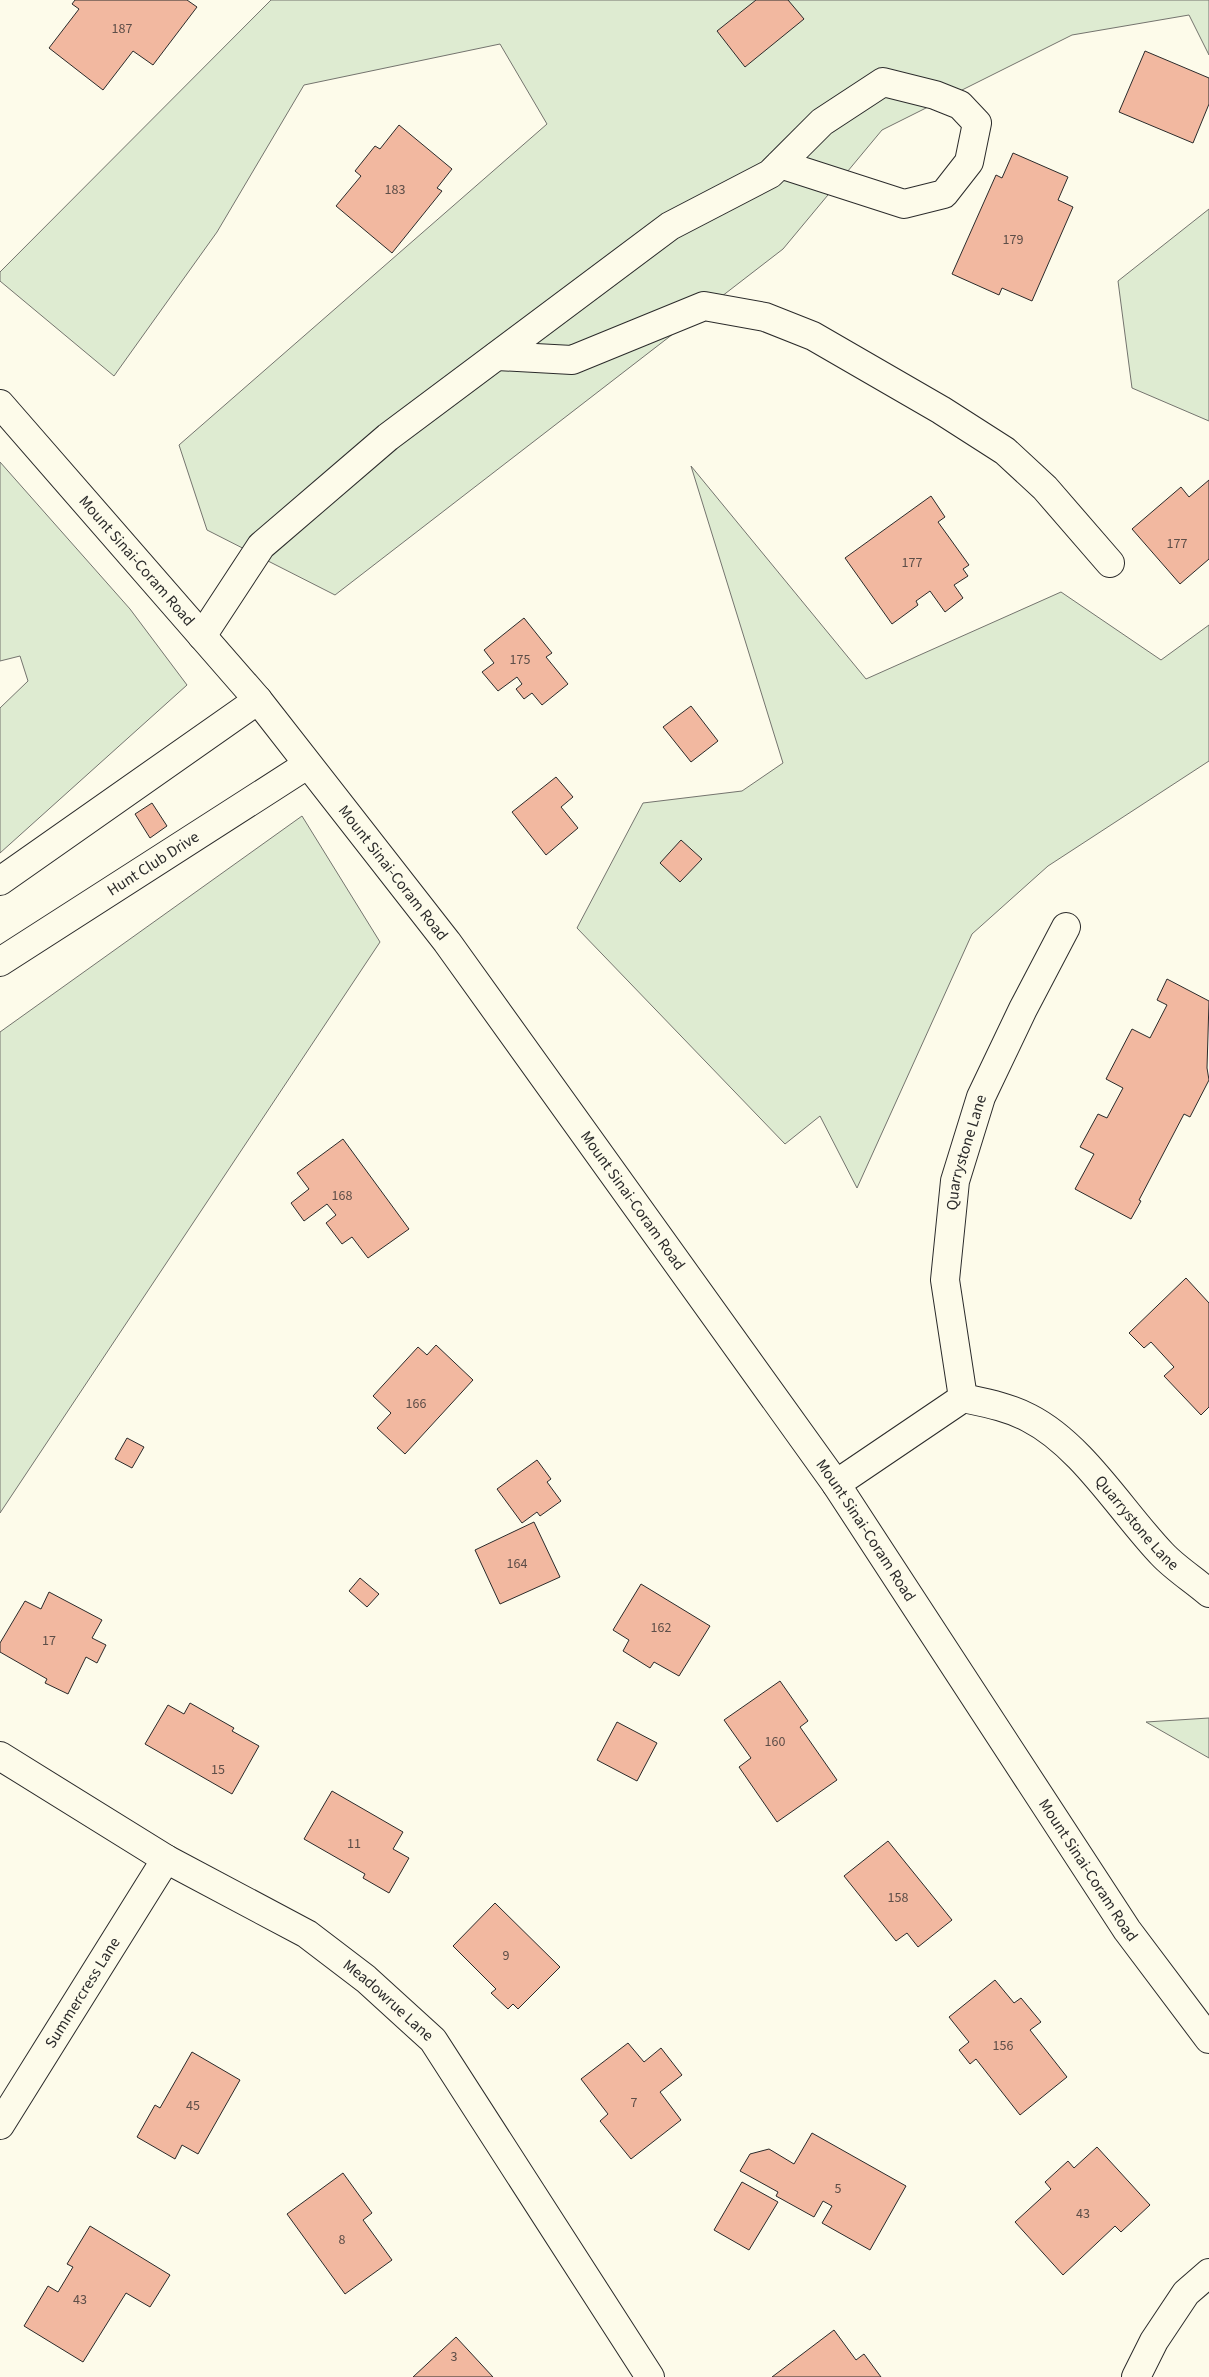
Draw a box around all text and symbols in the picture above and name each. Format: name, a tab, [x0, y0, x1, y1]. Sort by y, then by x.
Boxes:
house number: 187	[112, 19, 132, 39]
house number: 183	[385, 180, 405, 200]
house number: 179	[1003, 230, 1023, 250]
street label: Mount Sinai-Coram Road	[74, 491, 200, 631]
house number: 177	[1167, 534, 1187, 554]
house number: 177	[902, 553, 922, 573]
house number: 175	[510, 650, 530, 670]
street label: Mount Sinai-Coram Road	[333, 800, 453, 945]
street label: Hunt Club Drive	[103, 826, 203, 901]
street label: Quarrystone Lane	[941, 1092, 992, 1211]
street label: Mount Sinai-Coram Road	[575, 1126, 690, 1275]
house number: 168	[332, 1186, 352, 1206]
house number: 166	[406, 1394, 426, 1414]
street label: Mount Sinai-Coram Road	[811, 1455, 921, 1606]
street label: Quarrystone Lane	[1090, 1471, 1184, 1576]
house number: 164	[507, 1554, 527, 1574]
house number: 162	[651, 1618, 671, 1638]
house number: 17	[42, 1631, 56, 1651]
house number: 160	[765, 1732, 785, 1752]
house number: 15	[211, 1760, 225, 1780]
street label: Mount Sinai-Coram Road	[1033, 1794, 1143, 1946]
house number: 11	[347, 1834, 361, 1854]
house number: 158	[888, 1888, 908, 1908]
street label: Summercress Lane	[40, 1933, 126, 2052]
house number: 9	[503, 1946, 510, 1966]
street label: Meadowrue Lane	[338, 1954, 438, 2046]
house number: 156	[993, 2036, 1013, 2056]
house number: 7	[631, 2093, 638, 2113]
house number: 45	[186, 2096, 200, 2116]
house number: 5	[835, 2179, 842, 2199]
house number: 43	[1076, 2204, 1090, 2224]
house number: 8	[339, 2230, 346, 2250]
house number: 43	[73, 2290, 87, 2310]
house number: 3	[451, 2347, 458, 2367]

